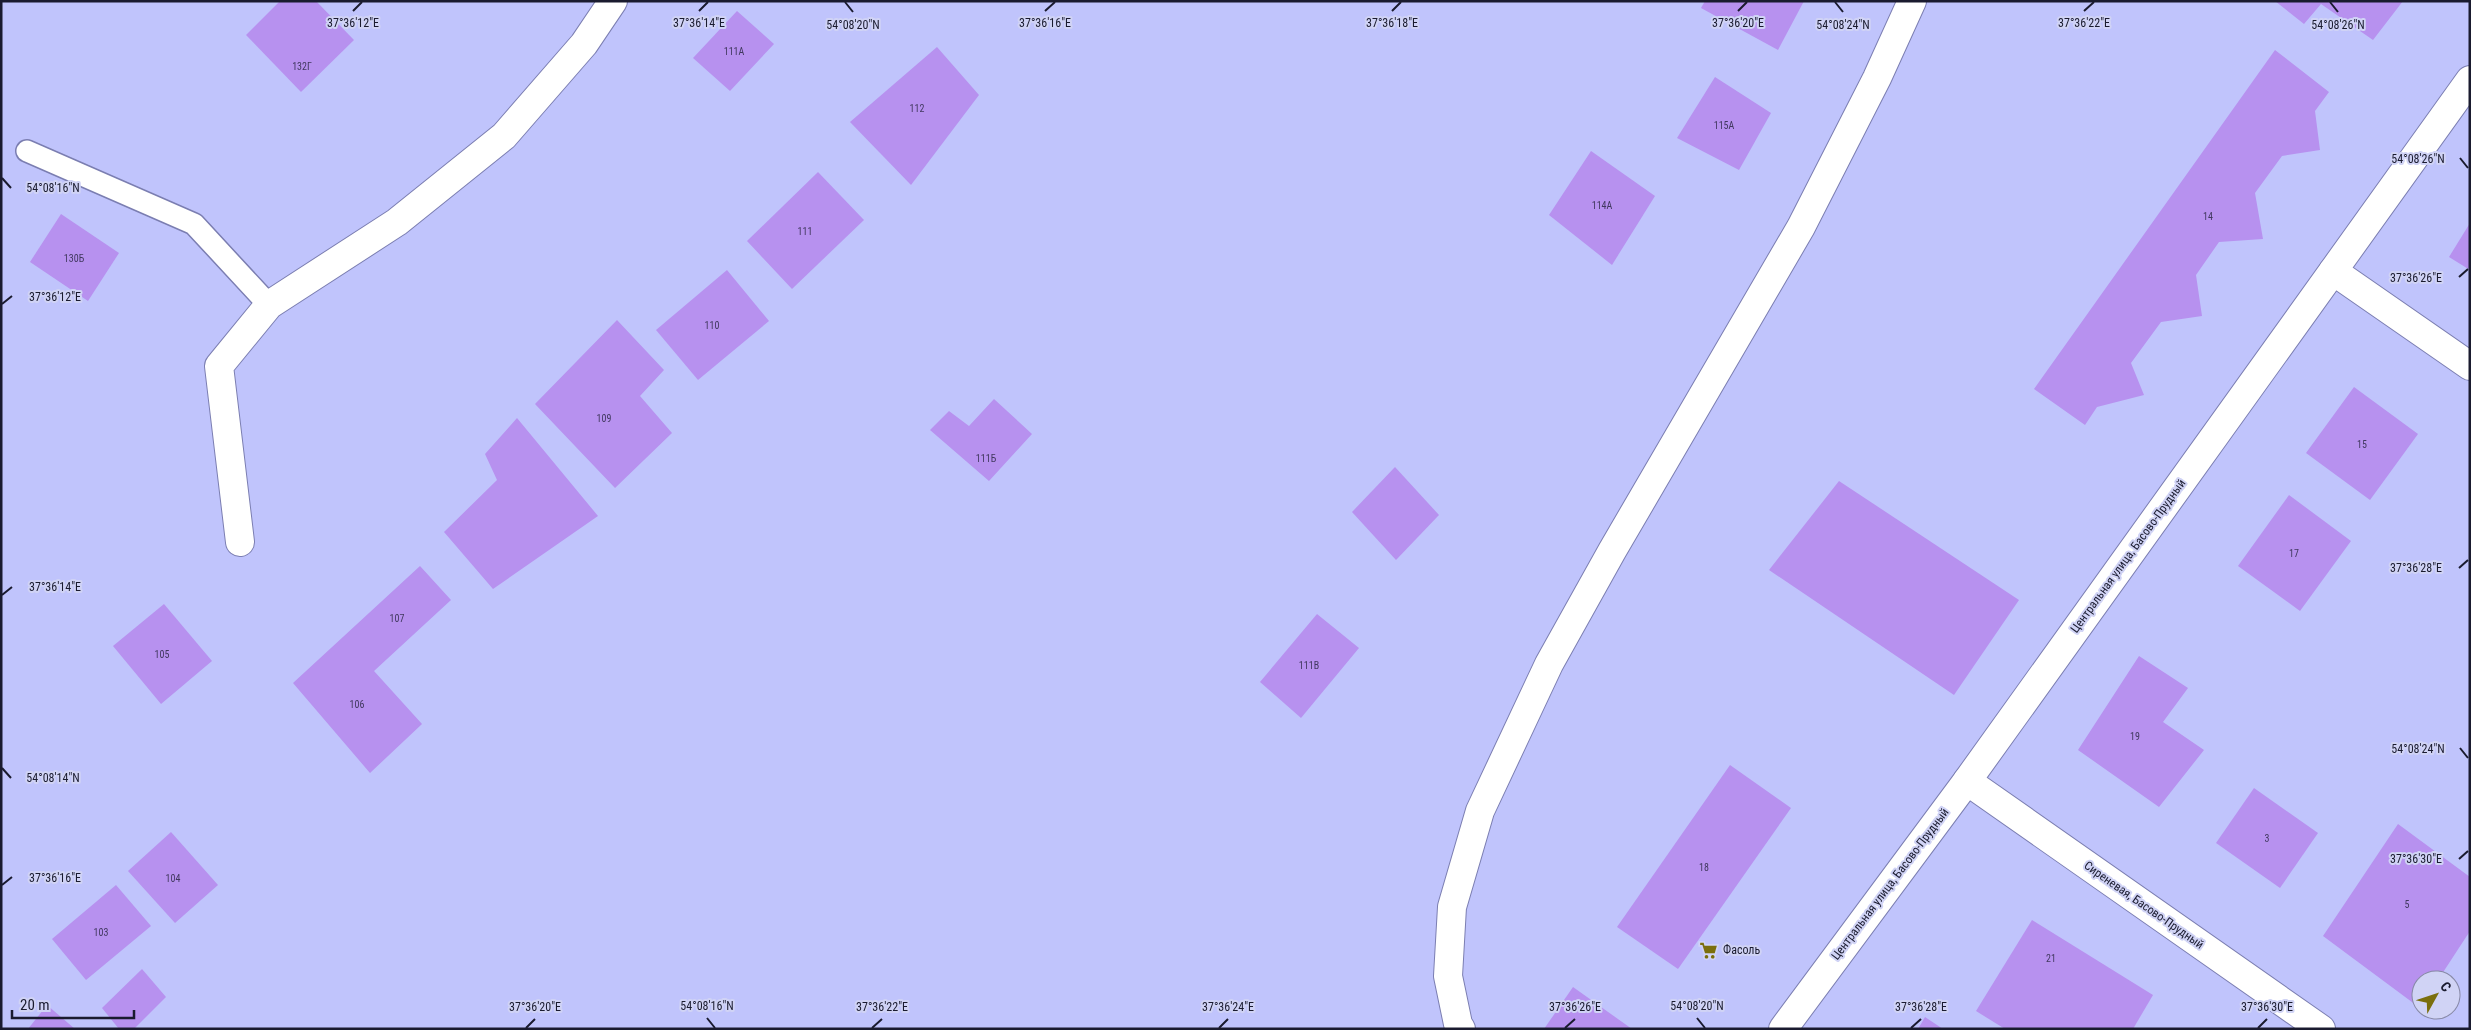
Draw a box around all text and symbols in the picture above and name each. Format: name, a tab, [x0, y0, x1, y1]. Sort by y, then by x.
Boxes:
text: 37°36'12"E	[327, 16, 379, 30]
text: 37°36'14"E	[673, 16, 725, 30]
text: 37°36'16"E	[1019, 16, 1071, 30]
text: 37°36'18"E	[1366, 16, 1418, 30]
text: 37°36'20"E	[1712, 16, 1764, 30]
text: 37°36'22"E	[2058, 16, 2110, 30]
text: 54°08'20"N	[826, 18, 880, 32]
text: 54°08'24"N	[1816, 18, 1870, 32]
text: 54°08'26"N	[2311, 18, 2365, 32]
house number: 111А	[724, 46, 745, 57]
house number: 132Г	[292, 61, 312, 72]
house number: 112	[910, 103, 924, 114]
house number: 115А	[1714, 120, 1735, 131]
text: 54°08'26"N	[2391, 152, 2445, 166]
text: 54°08'16"N	[26, 181, 80, 195]
house number: 114А	[1592, 200, 1613, 211]
house number: 14	[2203, 211, 2213, 222]
house number: 111	[798, 226, 812, 237]
house number: 130Б	[64, 253, 85, 264]
text: 37°36'26"E	[2390, 271, 2442, 285]
text: 37°36'12"E	[29, 290, 81, 304]
house number: 110	[705, 320, 719, 331]
house number: 109	[597, 413, 611, 424]
house number: 15	[2357, 439, 2367, 450]
house number: 111Б	[976, 453, 997, 464]
street label: Центральная улица, Басово-Прудный	[2068, 477, 2188, 635]
house number: 17	[2289, 548, 2299, 559]
text: 37°36'28"E	[2390, 561, 2442, 575]
text: 37°36'14"E	[29, 580, 81, 594]
house number: 107	[390, 613, 404, 624]
house number: 105	[155, 649, 169, 660]
house number: 111В	[1299, 660, 1319, 671]
house number: 106	[350, 699, 364, 710]
house number: 19	[2130, 731, 2140, 742]
text: 54°08'24"N	[2391, 742, 2445, 756]
text: 54°08'14"N	[26, 771, 80, 785]
street label: Центральная улица, Басово-Прудный	[1828, 805, 1952, 963]
house number: 3	[2265, 833, 2270, 844]
text: 37°36'30"E	[2390, 852, 2442, 866]
street label: Сиреневая, Басово-Прудный	[2082, 858, 2206, 952]
house number: 18	[1699, 862, 1709, 873]
text: 37°36'16"E	[29, 871, 81, 885]
house number: 104	[166, 873, 180, 884]
house number: 5	[2405, 899, 2410, 910]
house number: 103	[94, 927, 108, 938]
supermarket icon: Фасоль	[1699, 940, 1719, 960]
place label: Фасоль	[1723, 943, 1760, 957]
house number: 21	[2046, 953, 2056, 964]
north arrow	[2411, 970, 2461, 1020]
text: С	[2437, 978, 2455, 995]
scale bar	[12, 988, 135, 1020]
text: 20 m	[20, 996, 50, 1014]
text: 54°08'16"N	[680, 999, 734, 1013]
text: 54°08'20"N	[1670, 999, 1724, 1013]
text: 37°36'20"E	[509, 1000, 561, 1014]
text: 37°36'22"E	[856, 1000, 908, 1014]
text: 37°36'24"E	[1202, 1000, 1254, 1014]
text: 37°36'26"E	[1549, 1000, 1601, 1014]
text: 37°36'28"E	[1895, 1000, 1947, 1014]
text: 37°36'30"E	[2241, 1000, 2293, 1014]

